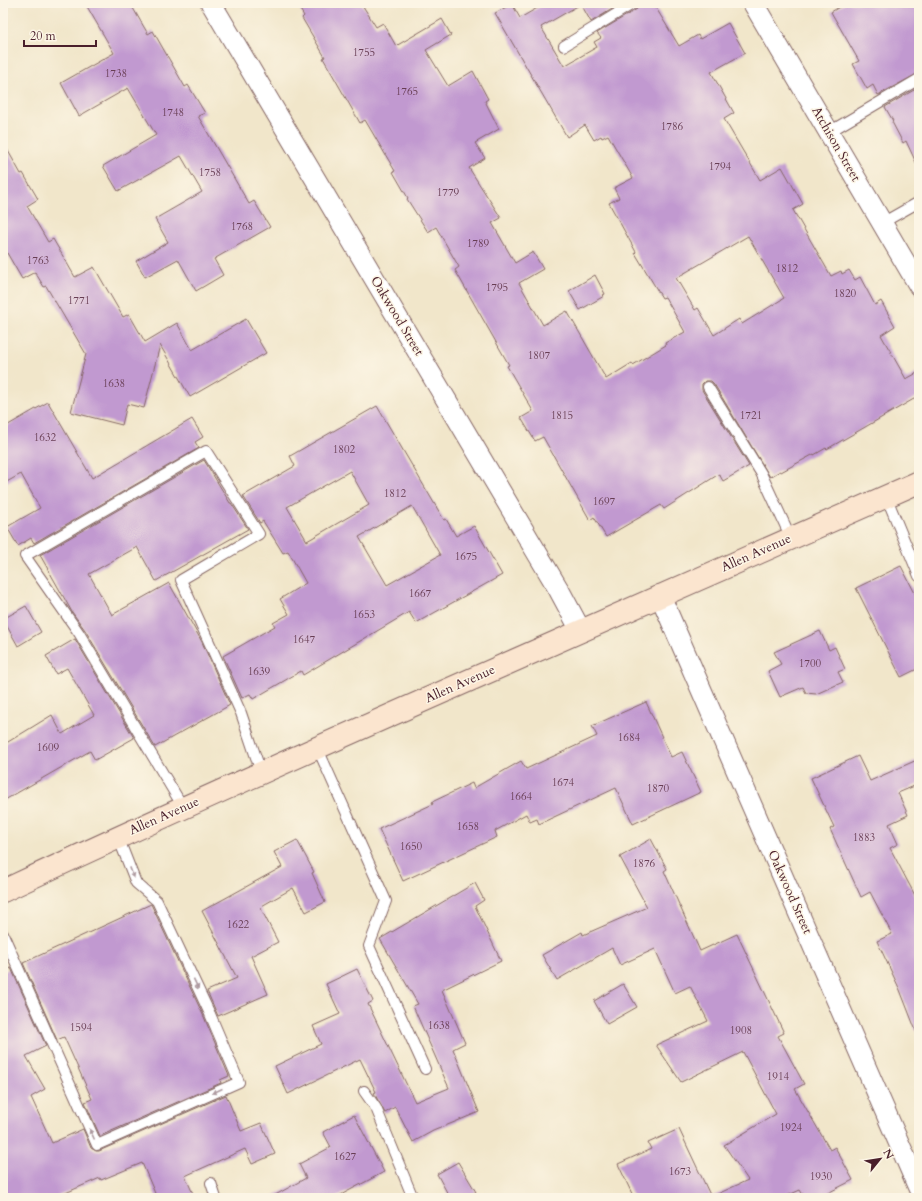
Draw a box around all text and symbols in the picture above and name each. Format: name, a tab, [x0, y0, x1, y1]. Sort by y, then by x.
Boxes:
scale bar	[24, 22, 96, 48]
text: 20 m	[30, 28, 57, 44]
house number: 1755	[353, 45, 375, 60]
house number: 1738	[105, 66, 127, 81]
house number: 1765	[396, 84, 418, 99]
street label: Atchison Street	[807, 103, 865, 185]
house number: 1748	[162, 105, 184, 120]
house number: 1786	[661, 119, 684, 134]
house number: 1794	[709, 159, 732, 174]
house number: 1758	[199, 165, 221, 180]
house number: 1779	[437, 185, 460, 200]
house number: 1768	[231, 219, 253, 234]
house number: 1789	[467, 236, 490, 251]
house number: 1763	[27, 253, 50, 268]
house number: 1812	[776, 261, 799, 276]
street label: Oakwood Street	[366, 273, 428, 359]
house number: 1795	[486, 280, 508, 295]
house number: 1820	[834, 286, 857, 301]
house number: 1771	[68, 293, 90, 308]
house number: 1807	[528, 348, 551, 363]
house number: 1638	[103, 376, 125, 391]
house number: 1815	[551, 408, 573, 423]
house number: 1721	[740, 408, 762, 423]
house number: 1632	[34, 430, 57, 445]
house number: 1802	[333, 442, 356, 457]
house number: 1812	[384, 486, 407, 501]
house number: 1697	[593, 494, 616, 509]
street label: Allen Avenue	[718, 530, 794, 576]
house number: 1675	[455, 549, 477, 564]
house number: 1667	[409, 586, 432, 601]
house number: 1653	[353, 607, 376, 622]
house number: 1647	[293, 632, 316, 647]
house number: 1700	[799, 656, 822, 671]
street label: Allen Avenue	[422, 661, 498, 707]
house number: 1639	[248, 664, 271, 679]
house number: 1684	[618, 730, 641, 745]
house number: 1609	[37, 740, 60, 755]
house number: 1674	[552, 775, 575, 790]
house number: 1870	[647, 781, 670, 796]
house number: 1664	[510, 789, 533, 804]
street label: Allen Avenue	[126, 793, 202, 839]
house number: 1658	[457, 819, 479, 834]
house number: 1883	[853, 830, 876, 845]
house number: 1650	[400, 839, 423, 854]
street label: Oakwood Street	[763, 847, 817, 937]
house number: 1876	[633, 856, 656, 871]
one-way arrow	[130, 867, 136, 879]
house number: 1622	[227, 917, 250, 932]
one-way arrow	[193, 978, 199, 990]
house number: 1638	[428, 1018, 450, 1033]
house number: 1594	[70, 1020, 93, 1035]
house number: 1908	[730, 1023, 752, 1038]
house number: 1914	[767, 1069, 790, 1084]
one-way arrow	[212, 1088, 223, 1094]
house number: 1924	[780, 1120, 803, 1135]
one-way arrow	[89, 1128, 95, 1139]
north arrow	[860, 1139, 900, 1179]
text: N	[879, 1146, 897, 1163]
house number: 1627	[334, 1149, 357, 1164]
house number: 1673	[669, 1164, 692, 1179]
house number: 1930	[810, 1169, 833, 1184]

